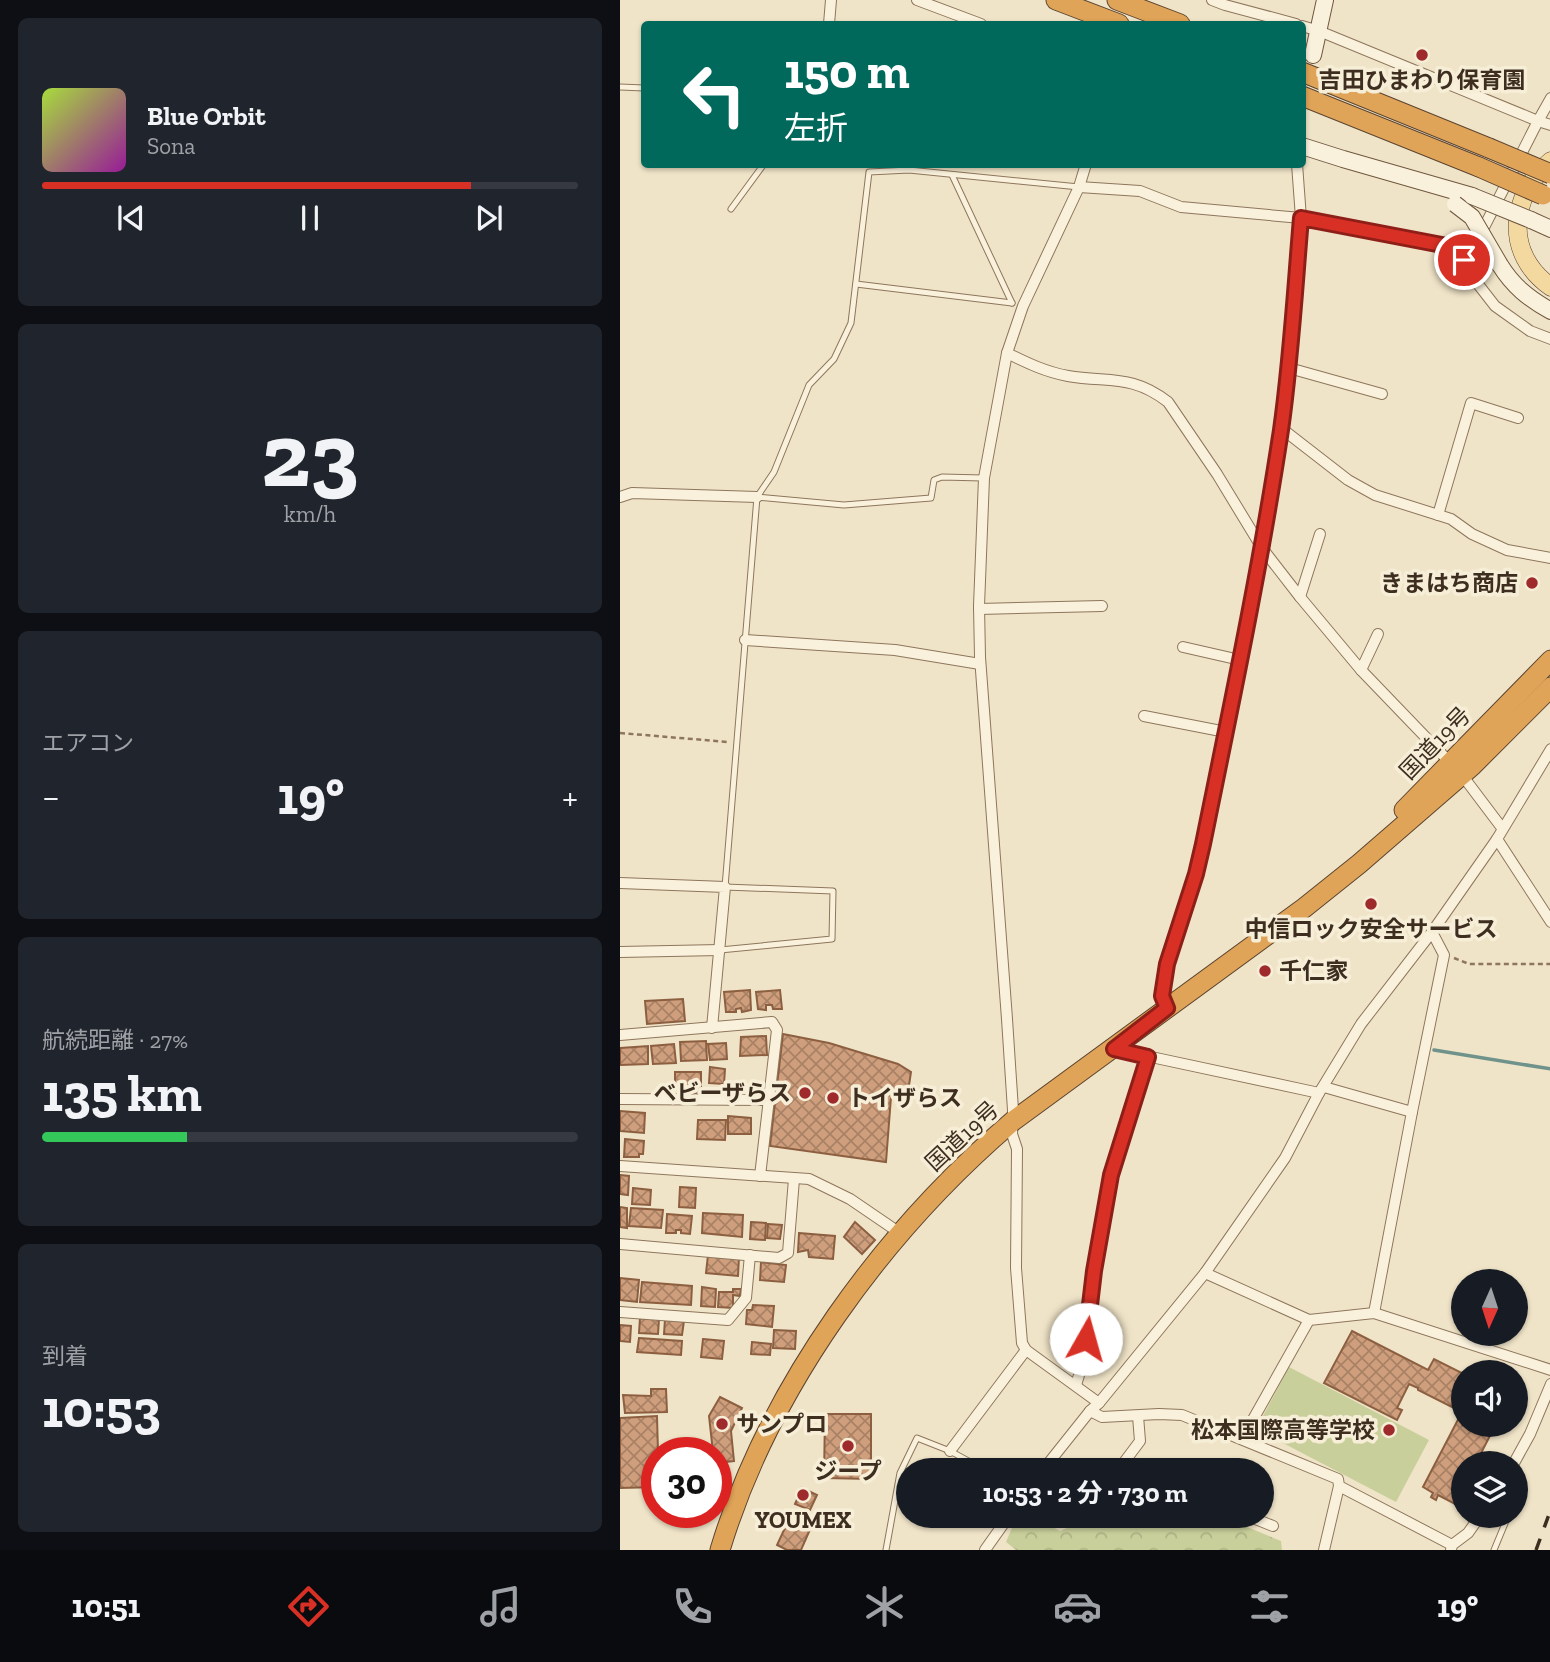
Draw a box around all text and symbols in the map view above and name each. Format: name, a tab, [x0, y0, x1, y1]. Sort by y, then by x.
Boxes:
text: 150 m	[784, 42, 910, 101]
marker: 吉田ひまわり保育園	[1414, 47, 1430, 63]
icon: left	[669, 49, 760, 140]
place label: 吉田ひまわり保育園	[1319, 66, 1526, 94]
text: Blue Orbit	[147, 100, 266, 132]
text: 左折	[784, 109, 848, 147]
text: Sona	[147, 132, 195, 160]
icon: previous	[112, 199, 150, 237]
icon: pause	[291, 199, 329, 237]
icon: next	[470, 199, 508, 237]
pin	[1434, 230, 1494, 290]
icon: arrive	[1445, 241, 1483, 279]
text: 23	[261, 400, 359, 509]
text: km/h	[284, 500, 336, 528]
place label: きまはち商店	[1380, 569, 1518, 597]
marker: きまはち商店	[1524, 575, 1540, 591]
street label: 国道19号	[1394, 701, 1476, 785]
text: エアコン	[42, 729, 134, 757]
text: 19°	[277, 765, 344, 827]
text: −	[42, 774, 60, 820]
text: +	[562, 774, 578, 820]
marker: 中信ロック安全サービス	[1363, 896, 1379, 912]
place label: 中信ロック安全サービス	[1245, 915, 1498, 943]
place label: 千仁家	[1279, 957, 1348, 985]
marker: 千仁家	[1257, 963, 1273, 979]
text: 航続距離 · 27%	[42, 1026, 188, 1054]
text: 135 km	[42, 1062, 202, 1124]
place label: ベビーザらス	[653, 1079, 791, 1107]
place label: トイザらス	[847, 1084, 962, 1112]
marker: ベビーザらス	[797, 1085, 813, 1101]
marker: トイザらス	[825, 1090, 841, 1106]
street label: 国道19号	[920, 1095, 1004, 1177]
north arrow	[1451, 1269, 1528, 1346]
map controls	[1451, 1269, 1528, 1528]
position arrow	[1049, 1302, 1123, 1376]
text: 到着	[42, 1342, 88, 1370]
button: sound	[1451, 1360, 1528, 1437]
text: 10:53	[42, 1378, 161, 1440]
place label: サンプロ	[736, 1410, 827, 1438]
marker: サンプロ	[714, 1416, 730, 1432]
place label: 松本国際高等学校	[1191, 1416, 1375, 1444]
marker: 松本国際高等学校	[1381, 1422, 1397, 1438]
speed limit sign: 30	[641, 1437, 732, 1528]
marker: ジープ	[840, 1438, 856, 1454]
button: layers	[1451, 1451, 1528, 1528]
place label: ジープ	[814, 1457, 882, 1485]
text: 10:53 · 2 分 · 730 m	[983, 1477, 1187, 1509]
marker: YOUMEX	[795, 1487, 811, 1503]
place label: YOUMEX	[755, 1506, 852, 1534]
icon: directions	[284, 1582, 333, 1631]
icon: music	[476, 1582, 525, 1631]
icon: phone	[668, 1582, 717, 1631]
icon: climate	[860, 1582, 909, 1631]
icon: car	[1053, 1582, 1102, 1631]
icon: filters	[1245, 1582, 1294, 1631]
text: 10:51	[72, 1587, 141, 1625]
text: 19°	[1437, 1587, 1478, 1625]

